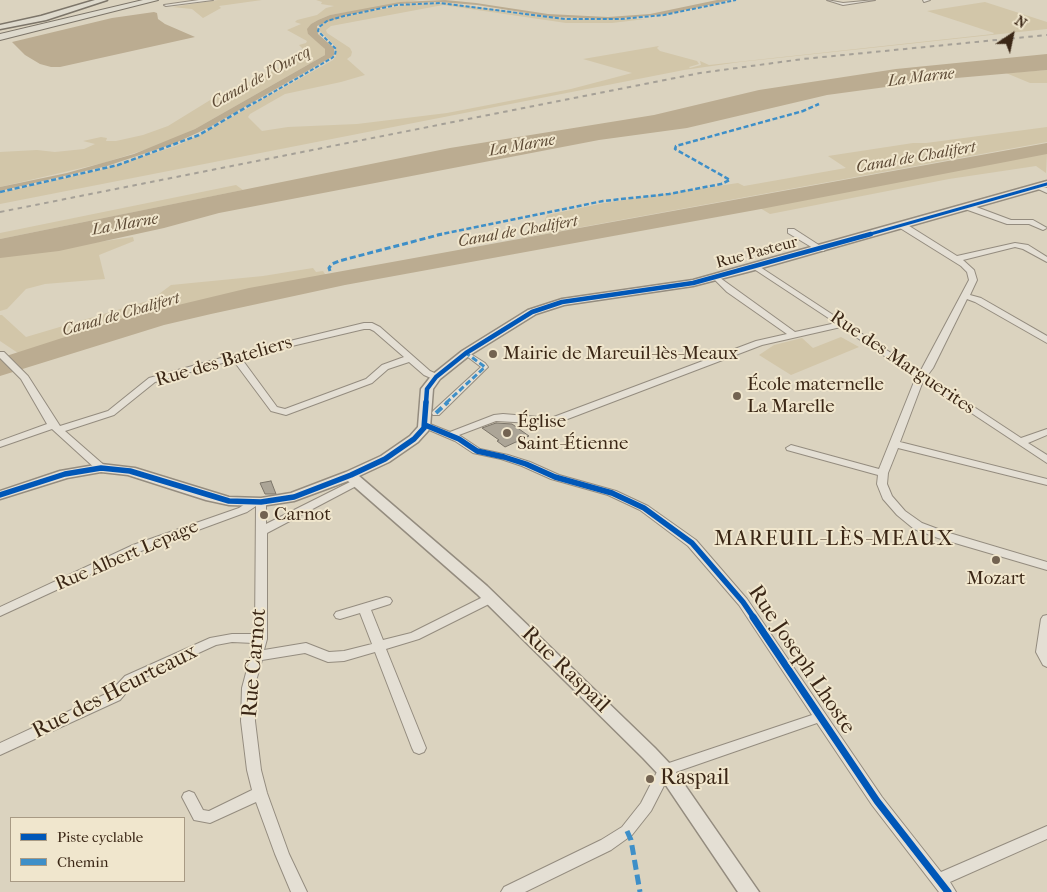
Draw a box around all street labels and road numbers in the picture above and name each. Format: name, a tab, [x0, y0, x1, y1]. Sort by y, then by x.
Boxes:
street label: Rue Pasteur	[714, 233, 800, 273]
street label: Rue des Marguerites	[825, 306, 979, 420]
street label: Rue des Bateliers	[153, 332, 295, 392]
street label: Rue Albert Lepage	[52, 516, 202, 596]
street label: Rue Joseph Lhoste	[741, 581, 861, 739]
street label: Rue Carnot	[237, 607, 273, 719]
street label: Rue Raspail	[515, 621, 615, 719]
street label: Rue des Heurteaux	[28, 639, 202, 745]

